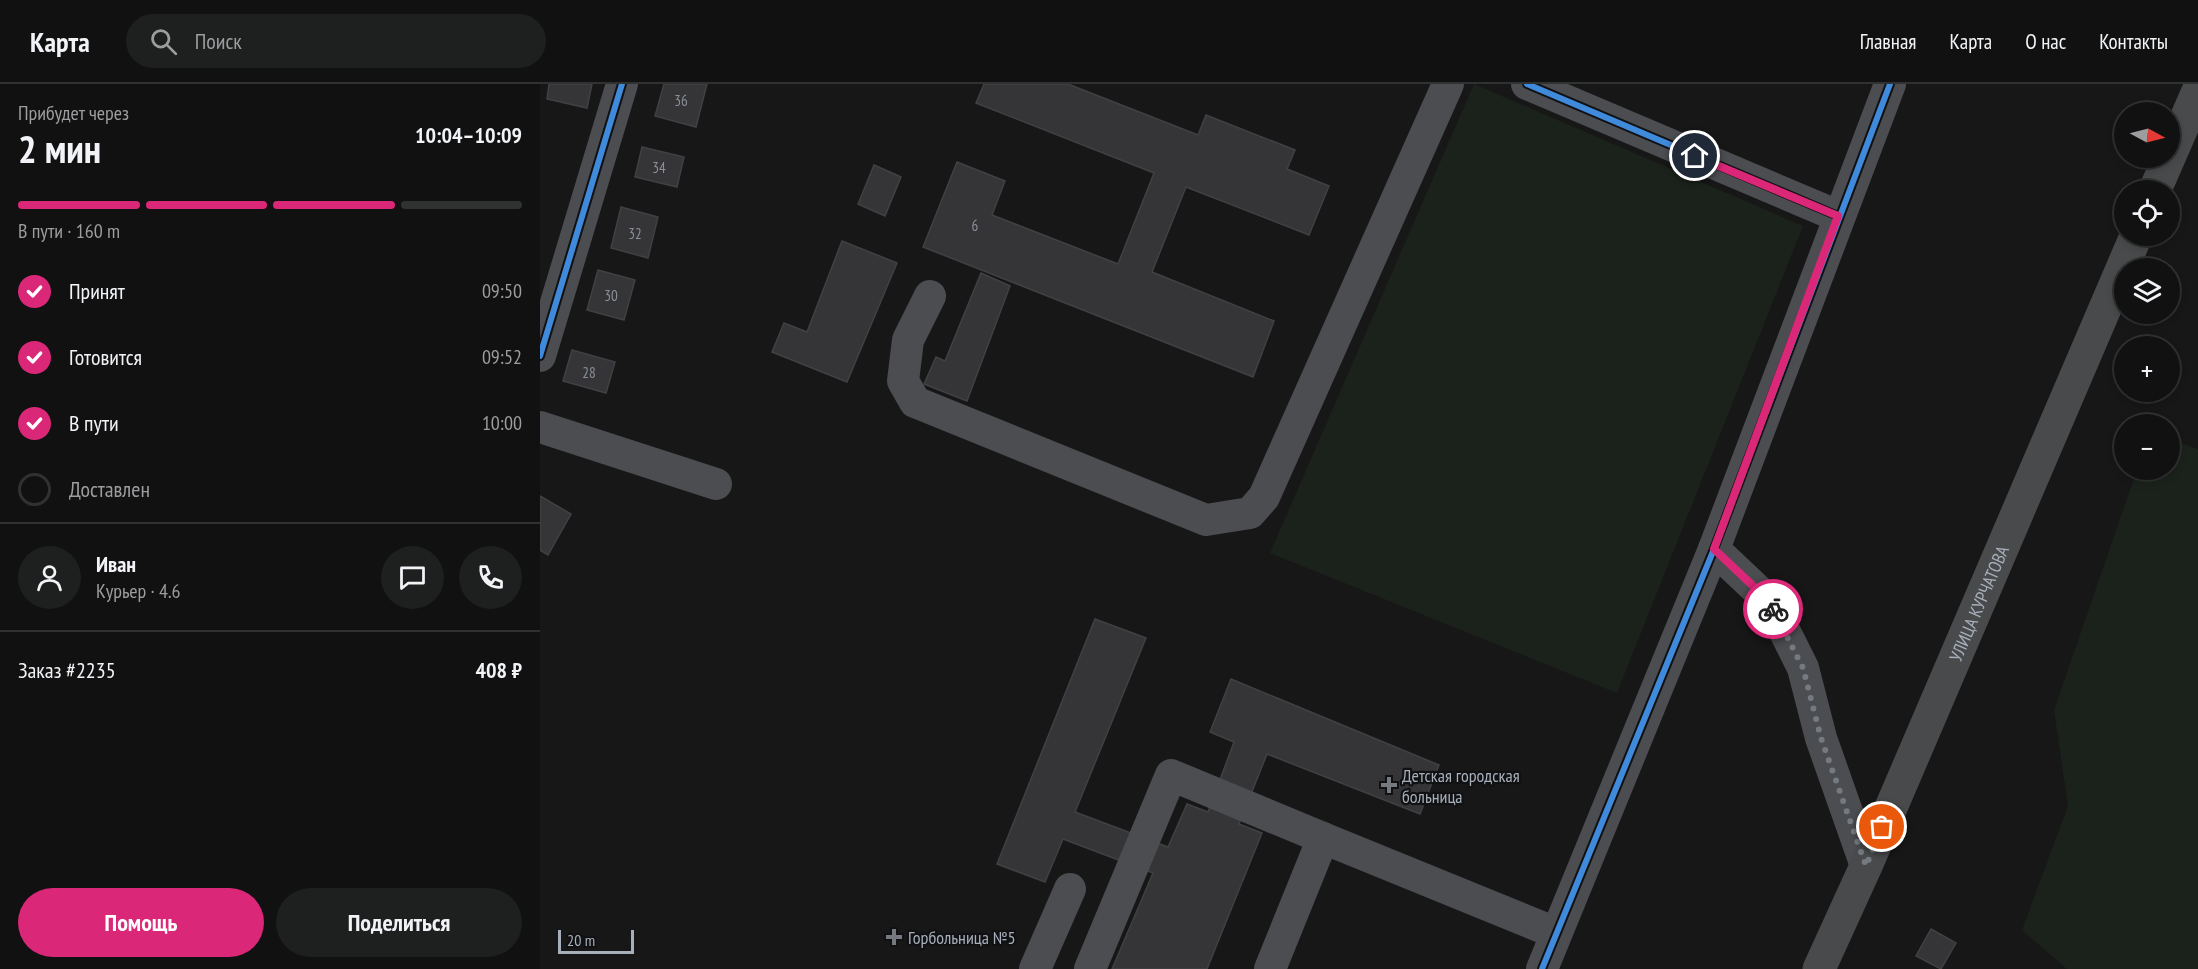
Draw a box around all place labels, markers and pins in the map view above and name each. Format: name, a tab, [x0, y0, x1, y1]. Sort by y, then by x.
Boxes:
pin	[1669, 130, 1720, 181]
place label: Детская городская больница	[1402, 764, 1520, 808]
marker: Детская городская больница	[1380, 776, 1398, 794]
pin	[1856, 801, 1907, 852]
place label: Горбольница №5	[908, 926, 1016, 949]
marker: Горбольница №5	[885, 928, 903, 946]

